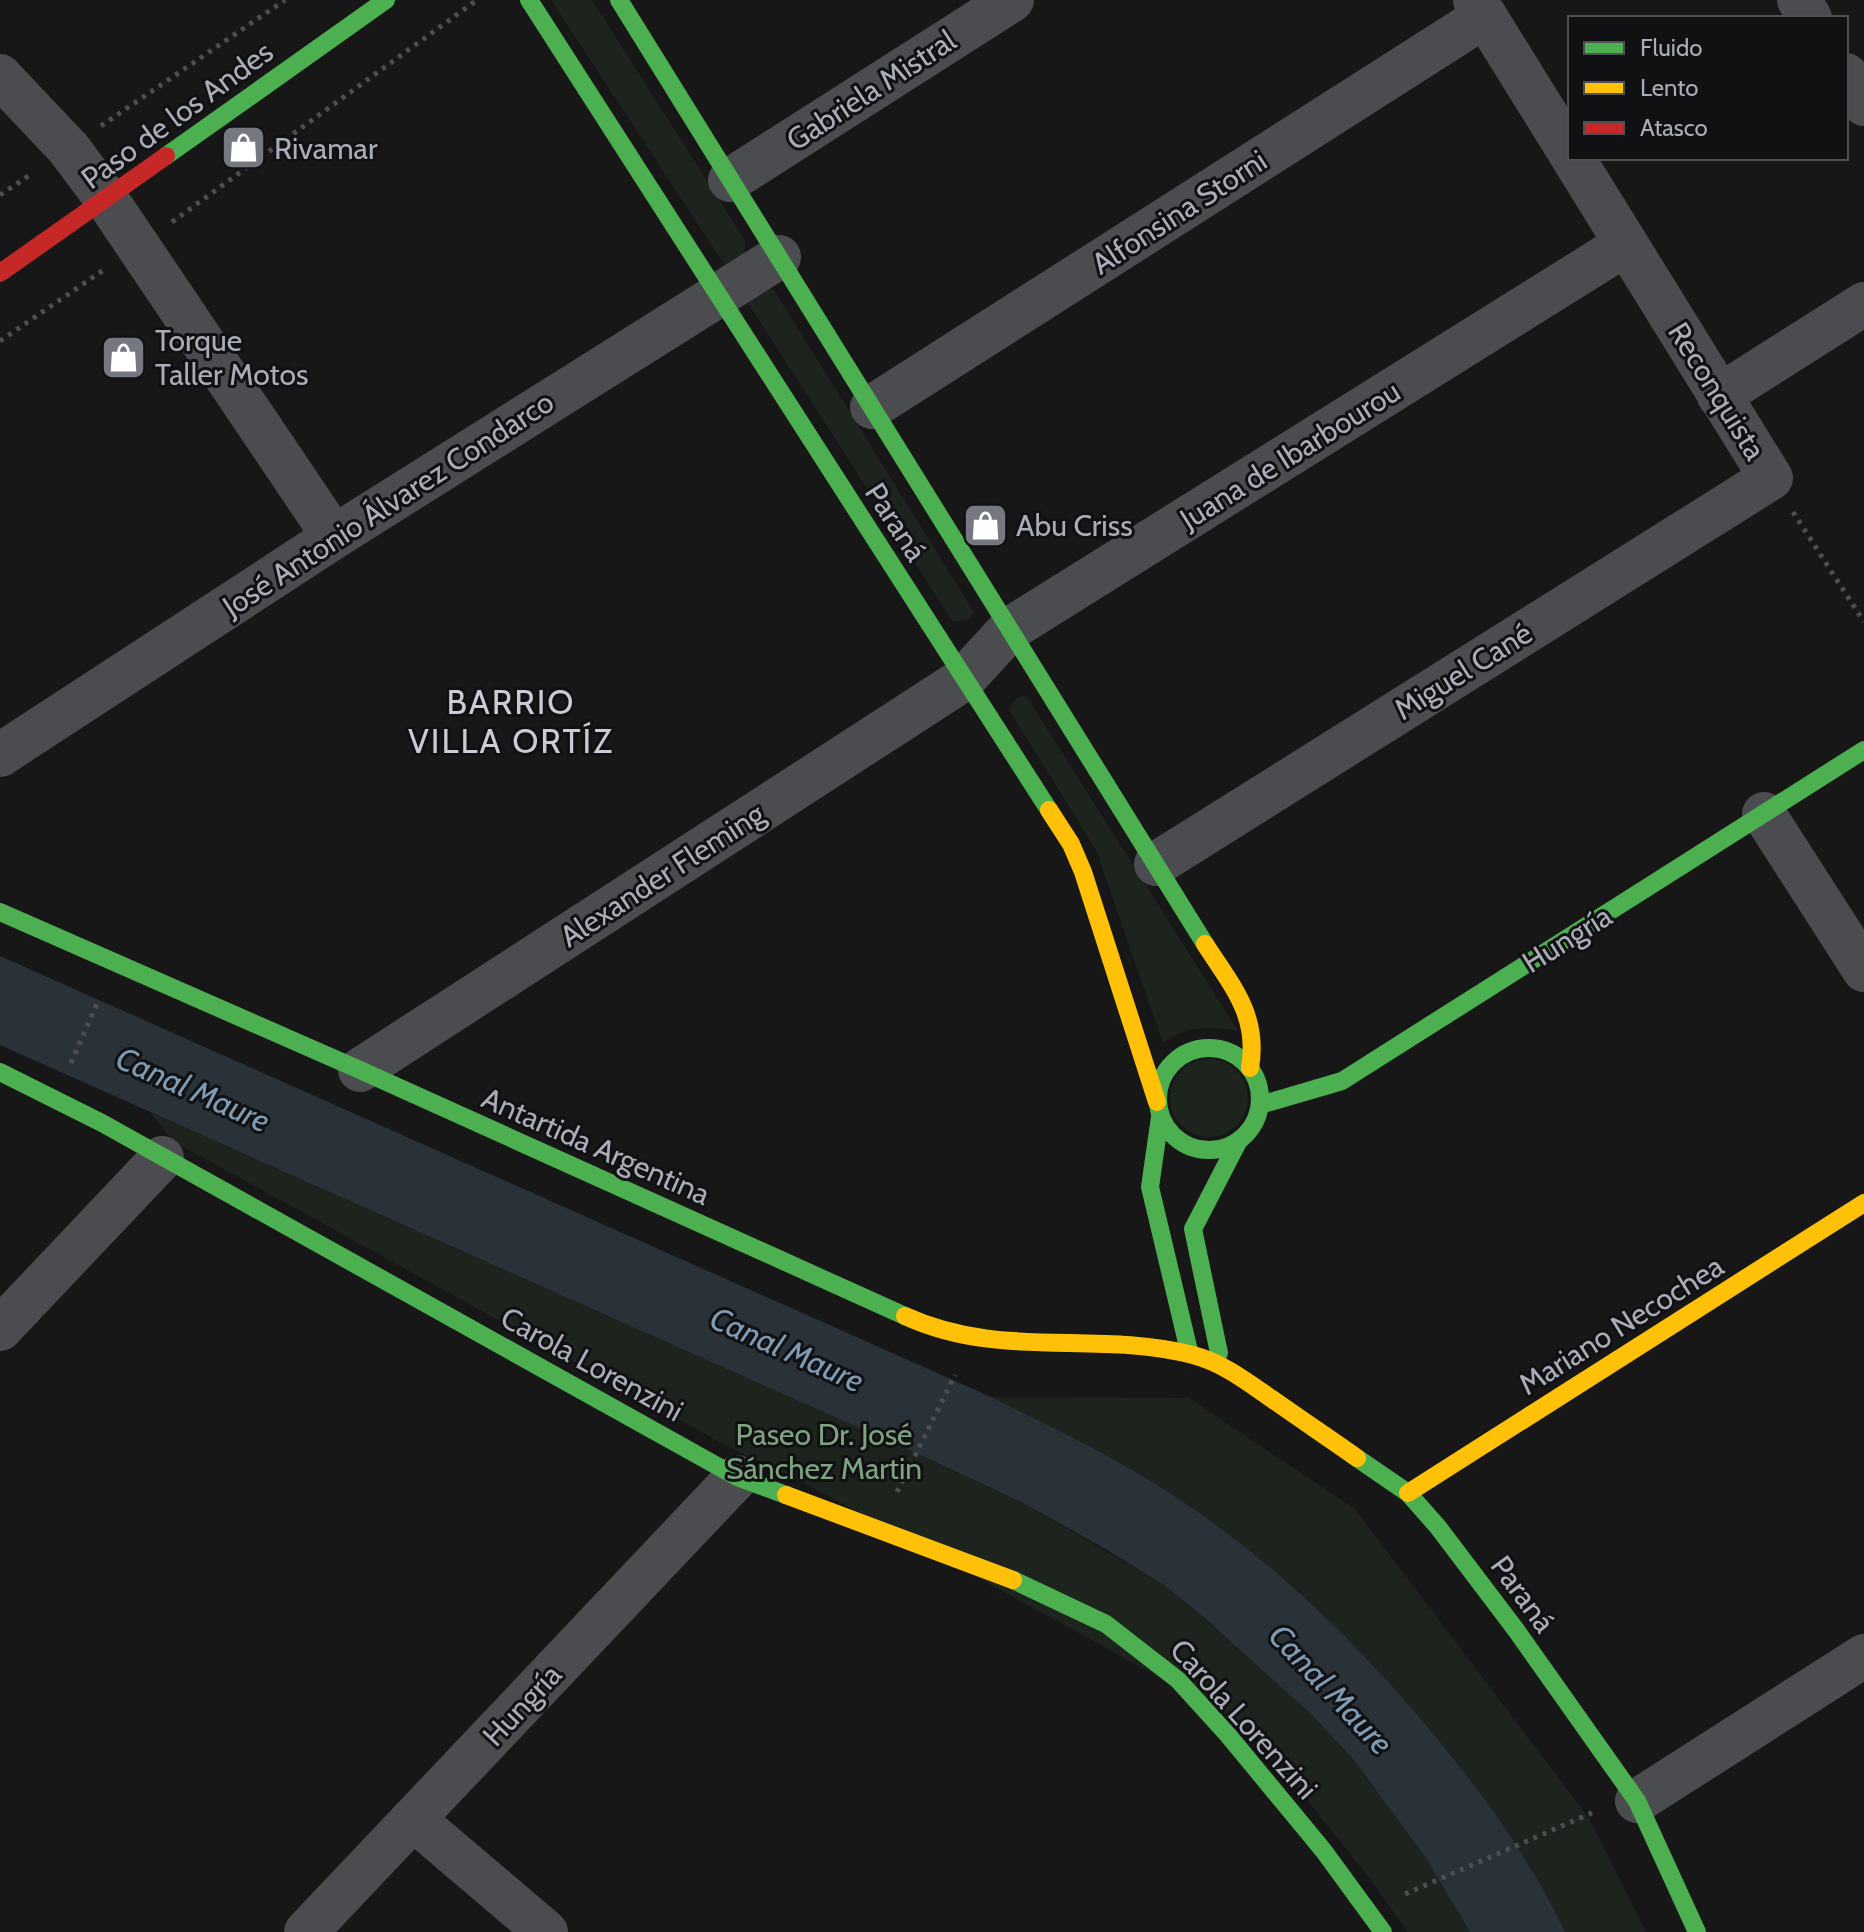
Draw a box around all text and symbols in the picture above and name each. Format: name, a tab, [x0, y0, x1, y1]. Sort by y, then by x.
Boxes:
legend	[1568, 16, 1848, 160]
street label: Gabriela Mistral	[779, 22, 963, 158]
street label: Paso de los Andes	[74, 33, 280, 197]
text: Fluido	[1640, 33, 1702, 62]
text: Lento	[1640, 73, 1699, 102]
text: Atasco	[1640, 113, 1708, 142]
shop icon: Rivamar	[219, 124, 267, 172]
place label: Rivamar	[274, 130, 378, 167]
street label: Alfonsina Storni	[1085, 142, 1273, 282]
street label: Reconquista	[1660, 315, 1774, 467]
place label: Torque Taller Motos	[155, 322, 308, 393]
shop icon: Torque Taller Motos	[100, 333, 148, 381]
street label: Juana de Ibarbourou	[1172, 372, 1407, 538]
street label: José Antonio Álvarez Condarco	[215, 383, 560, 625]
street label: Paraná	[857, 476, 935, 569]
shop icon: Abu Criss	[961, 501, 1009, 549]
place label: Abu Criss	[1016, 507, 1133, 544]
street label: Miguel Cané	[1387, 614, 1539, 728]
district label: BARRIO VILLA ORTÍZ	[408, 681, 614, 762]
street label: Alexander Fleming	[553, 795, 772, 955]
street label: Hungría	[1515, 897, 1619, 981]
water label: Canal Maure	[110, 1038, 276, 1140]
street label: Antartida Argentina	[476, 1079, 716, 1213]
street label: Mariano Necochea	[1512, 1247, 1731, 1403]
water label: Canal Maure	[704, 1298, 870, 1400]
street label: Carola Lorenzini	[494, 1299, 690, 1429]
park label: Paseo Dr. José Sánchez Martin	[726, 1416, 922, 1487]
street label: Paraná	[1483, 1548, 1564, 1640]
water label: Canal Maure	[1261, 1616, 1401, 1762]
street label: Carola Lorenzini	[1162, 1631, 1326, 1807]
street label: Hungría	[475, 1656, 570, 1754]

